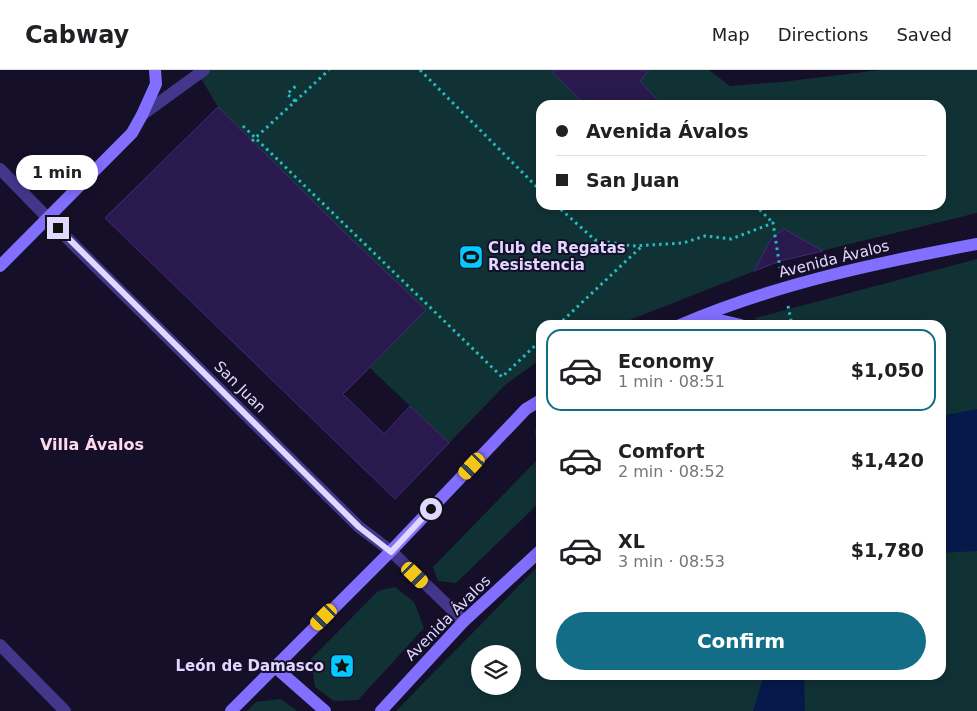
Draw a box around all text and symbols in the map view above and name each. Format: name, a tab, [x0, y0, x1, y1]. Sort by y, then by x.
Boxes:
text: Cabway	[25, 21, 129, 49]
text: Map	[712, 24, 750, 45]
text: Directions	[778, 24, 868, 45]
text: Saved	[896, 24, 952, 45]
text: Avenida Ávalos	[586, 120, 748, 142]
callout: 1 min	[17, 156, 99, 190]
text: 1 min	[32, 163, 82, 182]
text: San Juan	[586, 169, 680, 191]
route end	[47, 217, 69, 239]
street label: Avenida Ávalos	[777, 236, 891, 281]
place label: Club de Regatas Resistencia	[488, 239, 626, 274]
sports icon: Club de Regatas Resistencia	[458, 244, 484, 270]
icon: car	[558, 348, 603, 393]
text: Economy	[618, 350, 714, 372]
street label: San Juan	[210, 357, 270, 417]
text: $1,050	[851, 359, 924, 381]
text: 1 min · 08:51	[618, 372, 725, 391]
district label: Villa Ávalos	[40, 435, 144, 454]
icon: car	[558, 438, 603, 483]
text: Comfort	[618, 440, 705, 462]
text: $1,420	[851, 449, 924, 471]
car	[456, 450, 487, 482]
text: 2 min · 08:52	[618, 462, 725, 481]
route start	[420, 498, 442, 520]
icon: car	[558, 528, 603, 573]
text: XL	[618, 530, 645, 552]
text: $1,780	[851, 539, 924, 561]
text: 3 min · 08:53	[618, 552, 725, 571]
car	[398, 559, 431, 591]
street label: Avenida Ávalos	[401, 571, 495, 664]
car	[308, 601, 339, 633]
button: Confirm	[556, 612, 926, 670]
map controls	[471, 645, 521, 695]
button: layers	[471, 645, 521, 695]
place icon: León de Damasco	[329, 653, 355, 679]
place label: León de Damasco	[175, 657, 324, 675]

